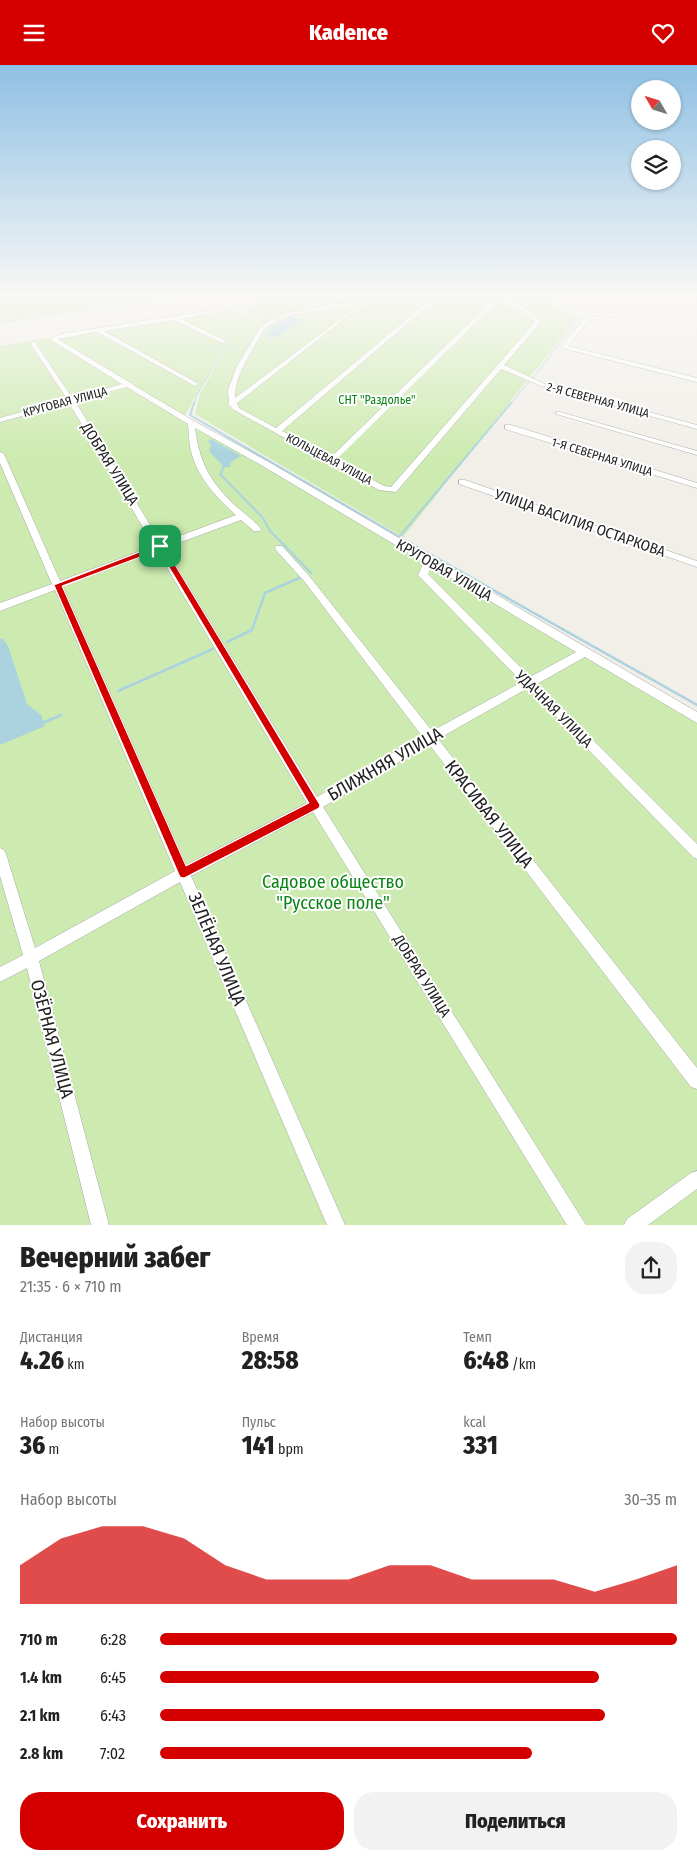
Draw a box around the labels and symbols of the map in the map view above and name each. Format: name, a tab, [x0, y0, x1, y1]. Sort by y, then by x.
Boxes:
north arrow	[631, 80, 681, 130]
street label: 2-Я СЕВЕРНАЯ УЛИЦА	[545, 380, 651, 421]
street label: КРУГОВАЯ УЛИЦА	[21, 384, 109, 420]
park label: СНТ "Раздолье"	[338, 393, 416, 407]
street label: ДОБРАЯ УЛИЦА	[77, 418, 143, 509]
street label: КОЛЬЦЕВАЯ УЛИЦА	[284, 430, 375, 488]
street label: 1-Я СЕВЕРНАЯ УЛИЦА	[550, 435, 655, 479]
street label: УЛИЦА ВАСИЛИЯ ОСТАРКОВА	[491, 485, 668, 561]
pin	[139, 525, 181, 567]
street label: КРУГОВАЯ УЛИЦА	[393, 535, 495, 605]
street label: УДАЧНАЯ УЛИЦА	[511, 666, 596, 751]
street label: БЛИЖНЯЯ УЛИЦА	[324, 722, 447, 806]
street label: КРАСИВАЯ УЛИЦА	[440, 756, 538, 873]
park label: Садовое общество "Русское поле"	[262, 871, 404, 914]
street label: ЗЕЛЁНАЯ УЛИЦА	[183, 889, 251, 1009]
street label: ДОБРАЯ УЛИЦА	[389, 930, 455, 1021]
street label: ОЗЁРНАЯ УЛИЦА	[26, 977, 79, 1101]

